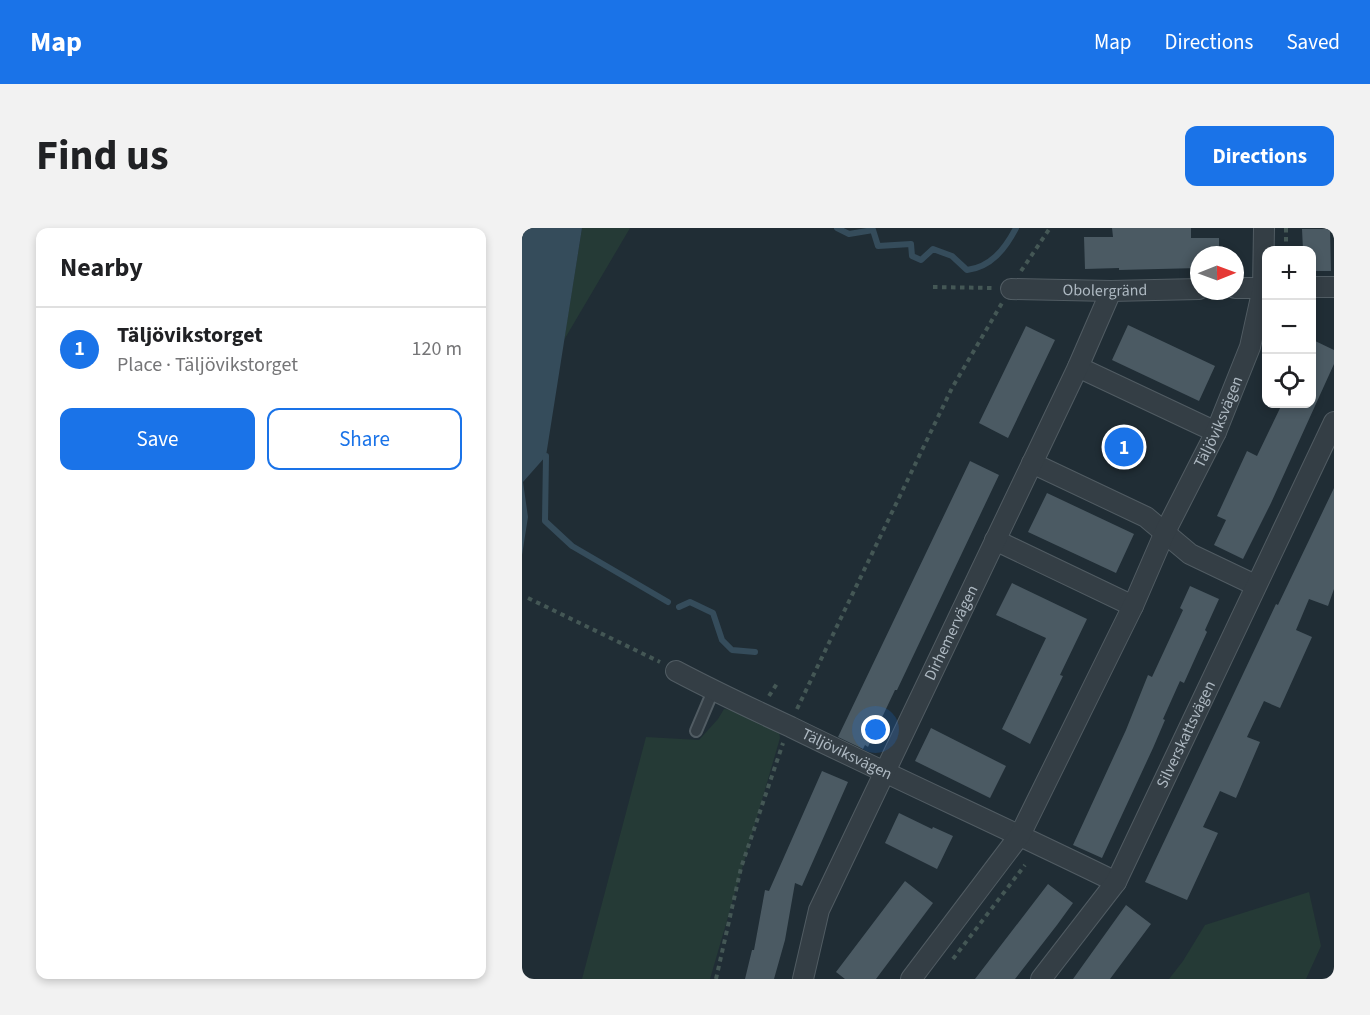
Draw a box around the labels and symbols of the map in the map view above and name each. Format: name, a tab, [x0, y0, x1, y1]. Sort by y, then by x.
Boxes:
north arrow	[1190, 246, 1244, 300]
street label: Obolergränd	[1062, 279, 1148, 302]
street label: Täljöviksvägen	[1189, 373, 1248, 472]
pin: 1	[1104, 424, 1144, 470]
street label: Dirhemervägen	[919, 582, 983, 684]
street label: Silverskattsvägen	[1151, 677, 1221, 792]
your location	[861, 715, 890, 744]
street label: Täljöviksvägen	[798, 723, 896, 785]

